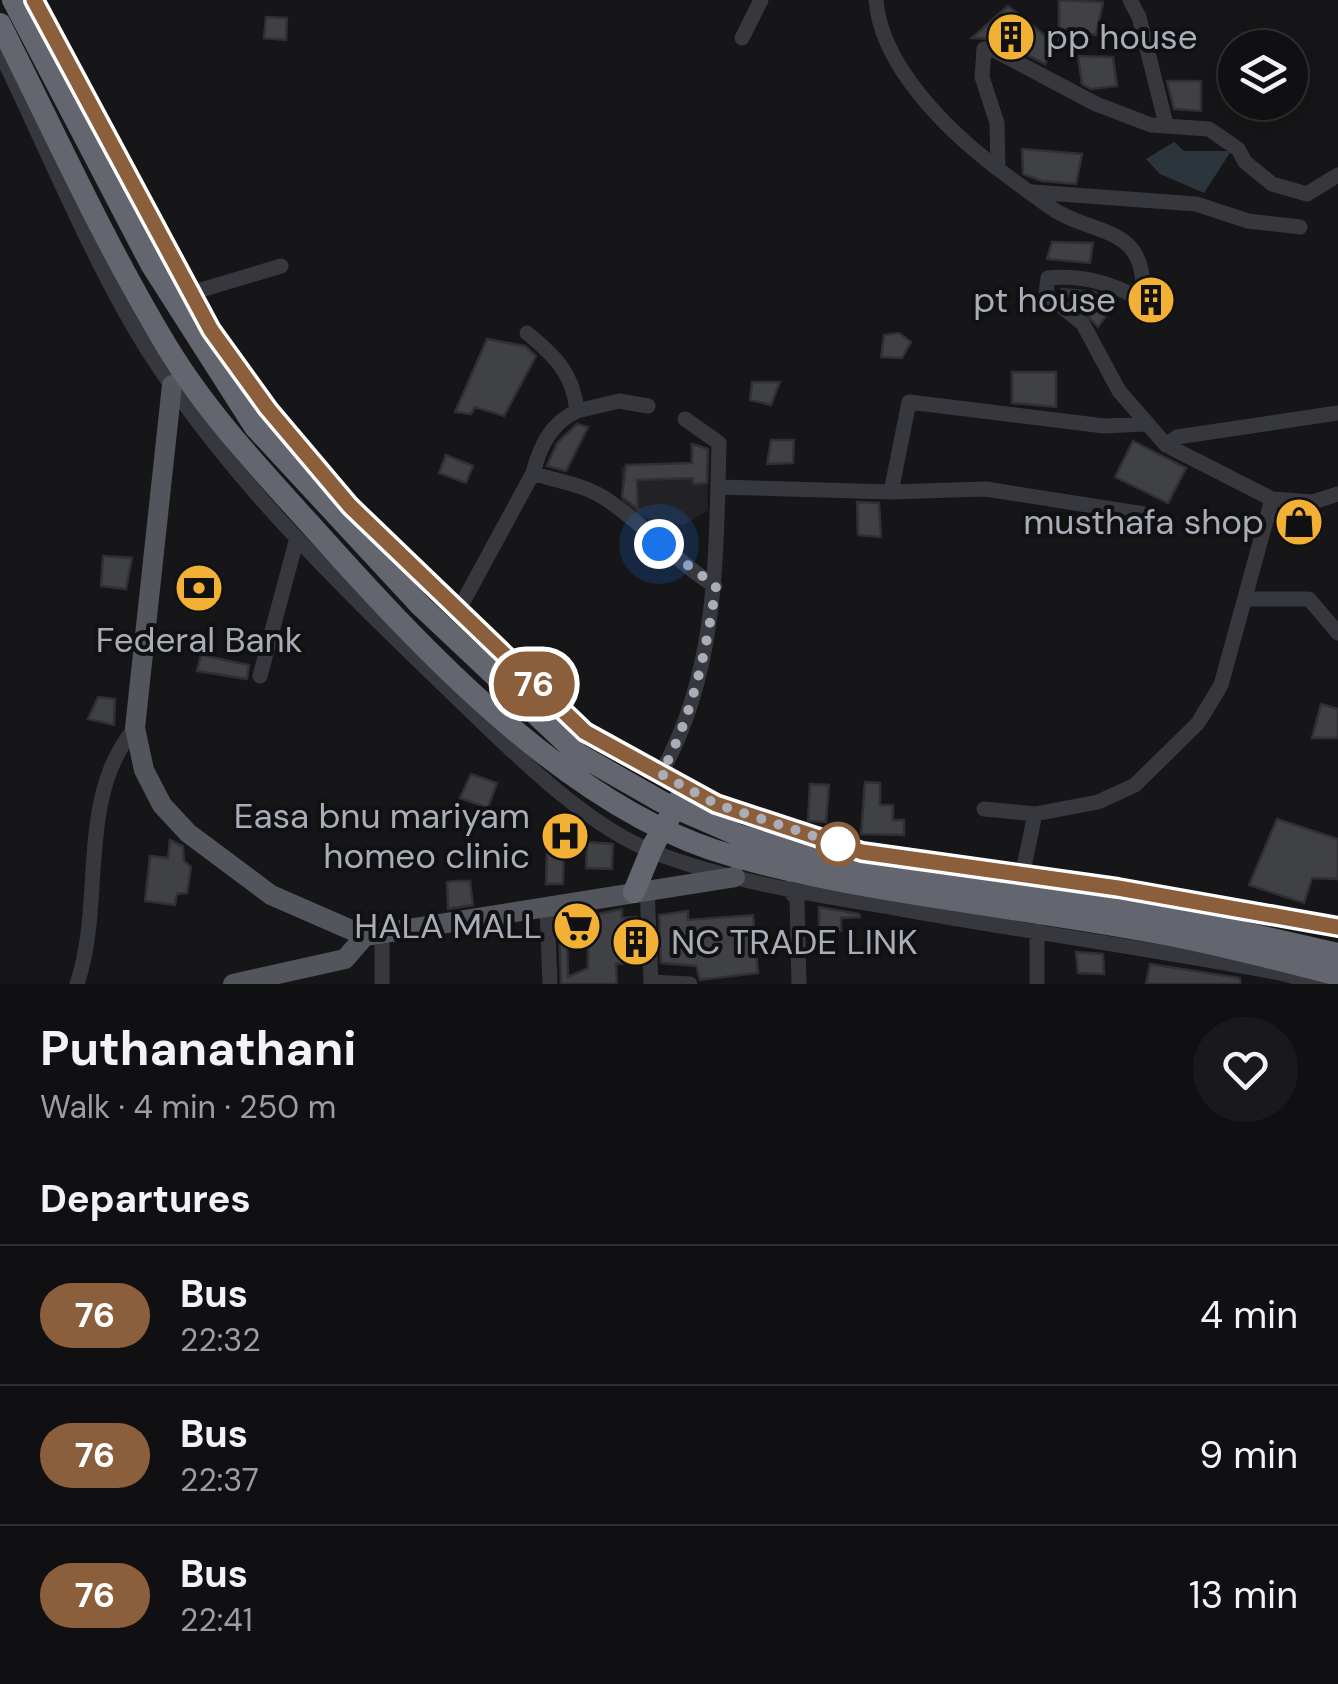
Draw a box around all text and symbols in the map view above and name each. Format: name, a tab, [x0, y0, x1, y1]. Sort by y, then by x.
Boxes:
building icon: pp house	[985, 11, 1037, 63]
place label: pp house	[1046, 14, 1198, 60]
map controls	[1218, 30, 1308, 120]
button: layers	[1218, 30, 1308, 120]
building icon: pt house	[1125, 274, 1177, 326]
place label: pt house	[973, 277, 1116, 323]
shop icon: musthafa shop	[1273, 496, 1325, 548]
place label: musthafa shop	[1023, 499, 1264, 545]
your location	[634, 519, 684, 569]
bank icon: Federal Bank	[173, 562, 225, 614]
place label: Federal Bank	[96, 617, 303, 663]
line badge: 76	[489, 652, 579, 716]
text: 76	[514, 661, 554, 707]
place label: Easa bnu mariyam homeo clinic	[234, 793, 530, 879]
hospital icon: Easa bnu mariyam homeo clinic	[539, 810, 591, 862]
unlabelled marker	[817, 823, 859, 865]
supermarket icon: HALA MALL	[551, 900, 603, 952]
place label: HALA MALL	[354, 903, 542, 949]
building icon: NC TRADE LINK	[610, 916, 662, 968]
place label: NC TRADE LINK	[671, 919, 918, 965]
text: Puthanathani	[40, 1017, 356, 1080]
button: heart	[1193, 1017, 1298, 1122]
text: Walk · 4 min · 250 m	[40, 1086, 336, 1128]
text: Departures	[40, 1174, 251, 1224]
text: Bus	[180, 1269, 248, 1319]
text: 4 min	[1200, 1290, 1298, 1340]
text: 76	[75, 1292, 115, 1338]
text: 22:32	[180, 1319, 261, 1361]
text: Bus	[180, 1409, 248, 1459]
text: 9 min	[1199, 1430, 1298, 1480]
text: 76	[75, 1432, 115, 1478]
text: 22:37	[180, 1459, 259, 1501]
text: Bus	[180, 1549, 248, 1599]
text: 13 min	[1189, 1570, 1298, 1620]
text: 76	[75, 1572, 115, 1618]
text: 22:41	[180, 1599, 253, 1641]

